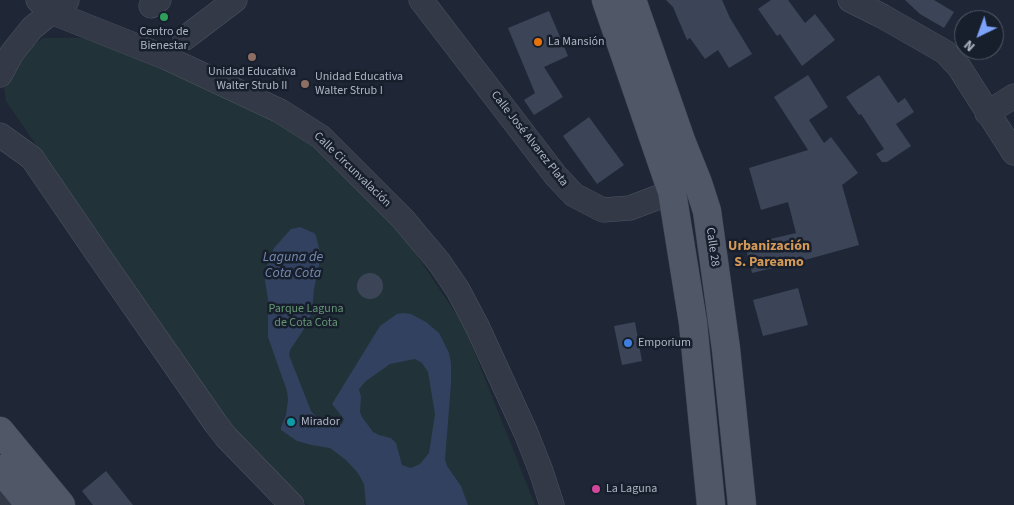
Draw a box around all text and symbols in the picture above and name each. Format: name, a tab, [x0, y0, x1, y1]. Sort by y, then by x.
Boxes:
north arrow	[954, 10, 1004, 60]
marker: Centro de Bienestar	[158, 11, 170, 23]
place label: Centro de Bienestar	[140, 25, 188, 53]
place label: La Mansión	[548, 35, 605, 49]
text: N	[959, 35, 980, 56]
marker: La Mansión	[532, 36, 544, 48]
marker: Unidad Educativa Walter Strub II	[246, 51, 258, 63]
place label: Unidad Educativa Walter Strub II	[208, 65, 296, 93]
place label: Unidad Educativa Walter Strub I	[315, 70, 403, 98]
marker: Unidad Educativa Walter Strub I	[299, 78, 311, 90]
street label: Calle José Alvarez Plata	[487, 88, 571, 190]
street label: Calle Circunvalación	[310, 129, 394, 211]
street label: Calle 28	[702, 227, 722, 267]
district label: Urbanización S. Pareamo	[728, 239, 810, 272]
water label: Laguna de Cota Cota	[263, 250, 323, 282]
park label: Parque Laguna de Cota Cota	[269, 302, 343, 330]
place label: Emporium	[638, 336, 691, 350]
marker: Emporium	[622, 337, 634, 349]
place label: Mirador	[301, 415, 340, 429]
marker: Mirador	[285, 416, 297, 428]
place label: La Laguna	[606, 482, 657, 496]
marker: La Laguna	[590, 483, 602, 495]

